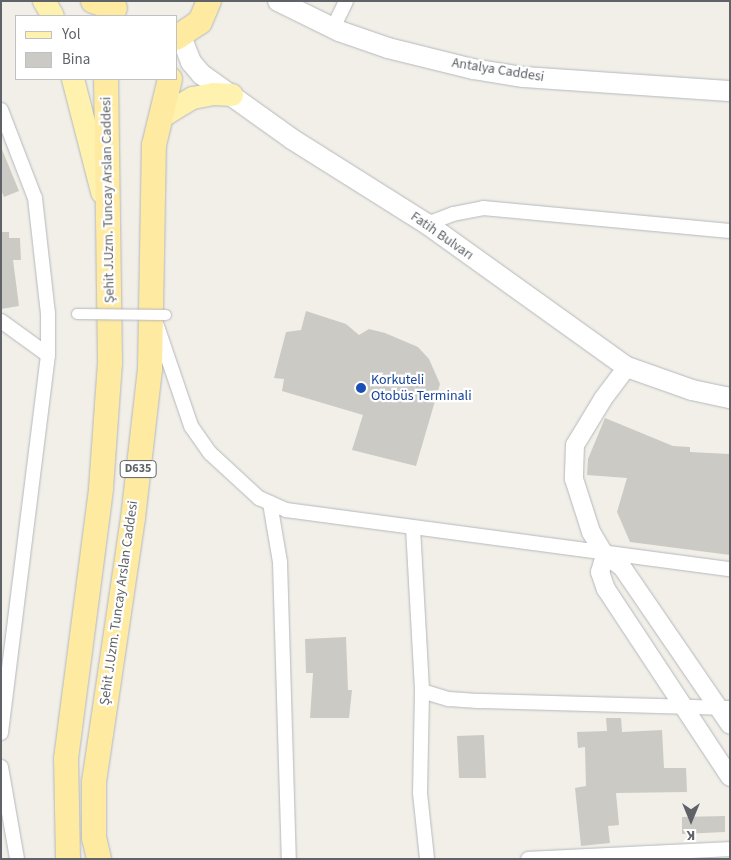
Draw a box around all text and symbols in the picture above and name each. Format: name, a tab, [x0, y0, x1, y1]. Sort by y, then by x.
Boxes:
legend	[15, 15, 178, 80]
text: Yol	[62, 24, 80, 45]
text: Bina	[62, 49, 90, 70]
street label: Antalya Caddesi	[451, 54, 545, 86]
street label: Şehit J.Uzm. Tuncay Arslan Caddesi	[98, 97, 118, 303]
street label: Fatih Bulvarı	[407, 208, 477, 264]
place label: Korkuteli Otobüs Terminali	[371, 372, 472, 404]
marker: Korkuteli Otobüs Terminali	[355, 382, 367, 394]
road number: D635	[119, 459, 157, 478]
street label: Şehit J.Uzm. Tuncay Arslan Caddesi	[96, 500, 142, 706]
north arrow	[666, 795, 716, 845]
text: K	[687, 825, 695, 845]

